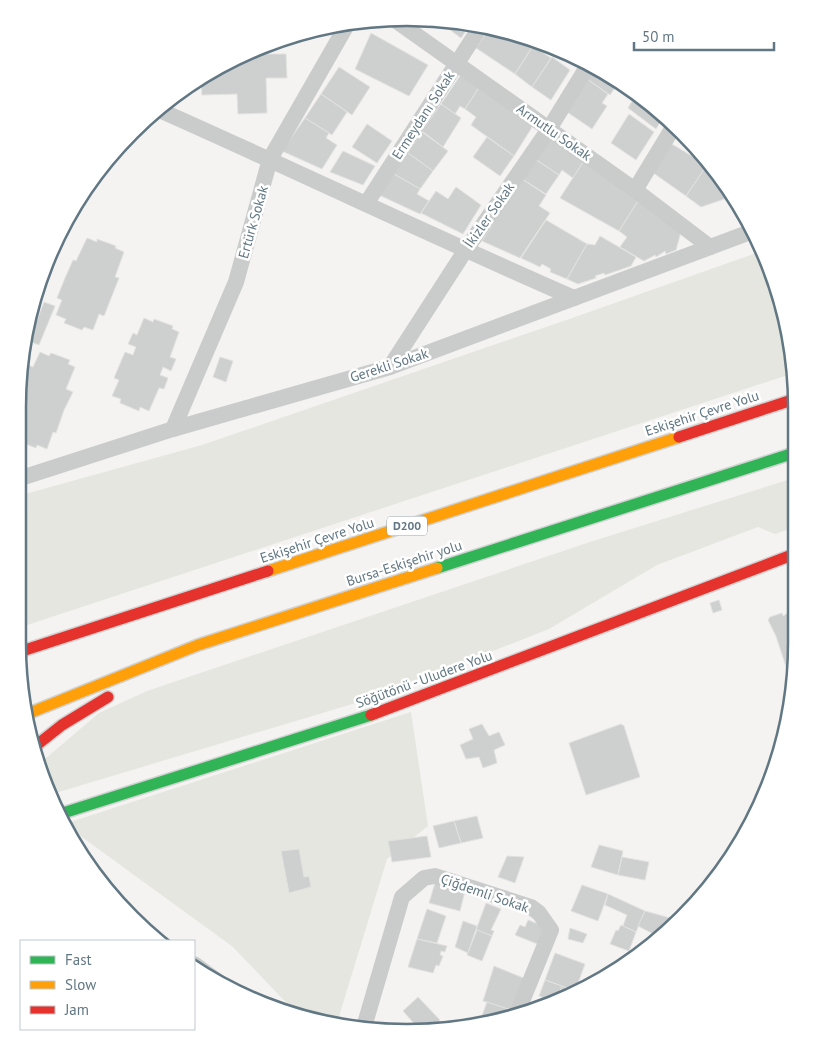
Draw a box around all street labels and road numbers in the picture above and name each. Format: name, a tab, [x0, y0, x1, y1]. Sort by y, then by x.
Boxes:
street label: Ermeydanı Sokak	[388, 67, 458, 163]
street label: Armutlu Sokak	[513, 100, 595, 165]
street label: İkizler Sokak	[460, 179, 518, 251]
street label: Ertürk Sokak	[234, 183, 272, 261]
street label: Gerekli Sokak	[348, 344, 431, 386]
street label: Eskişehir Çevre Yolu	[643, 386, 761, 440]
street label: Eskişehir Çevre Yolu	[258, 513, 376, 567]
road number: D200	[387, 516, 427, 536]
street label: Bursa-Eskişehir yolu	[344, 536, 464, 590]
street label: Söğütönü - Uludere Yolu	[353, 646, 495, 712]
street label: Çiğdemli Sokak	[439, 869, 532, 917]

